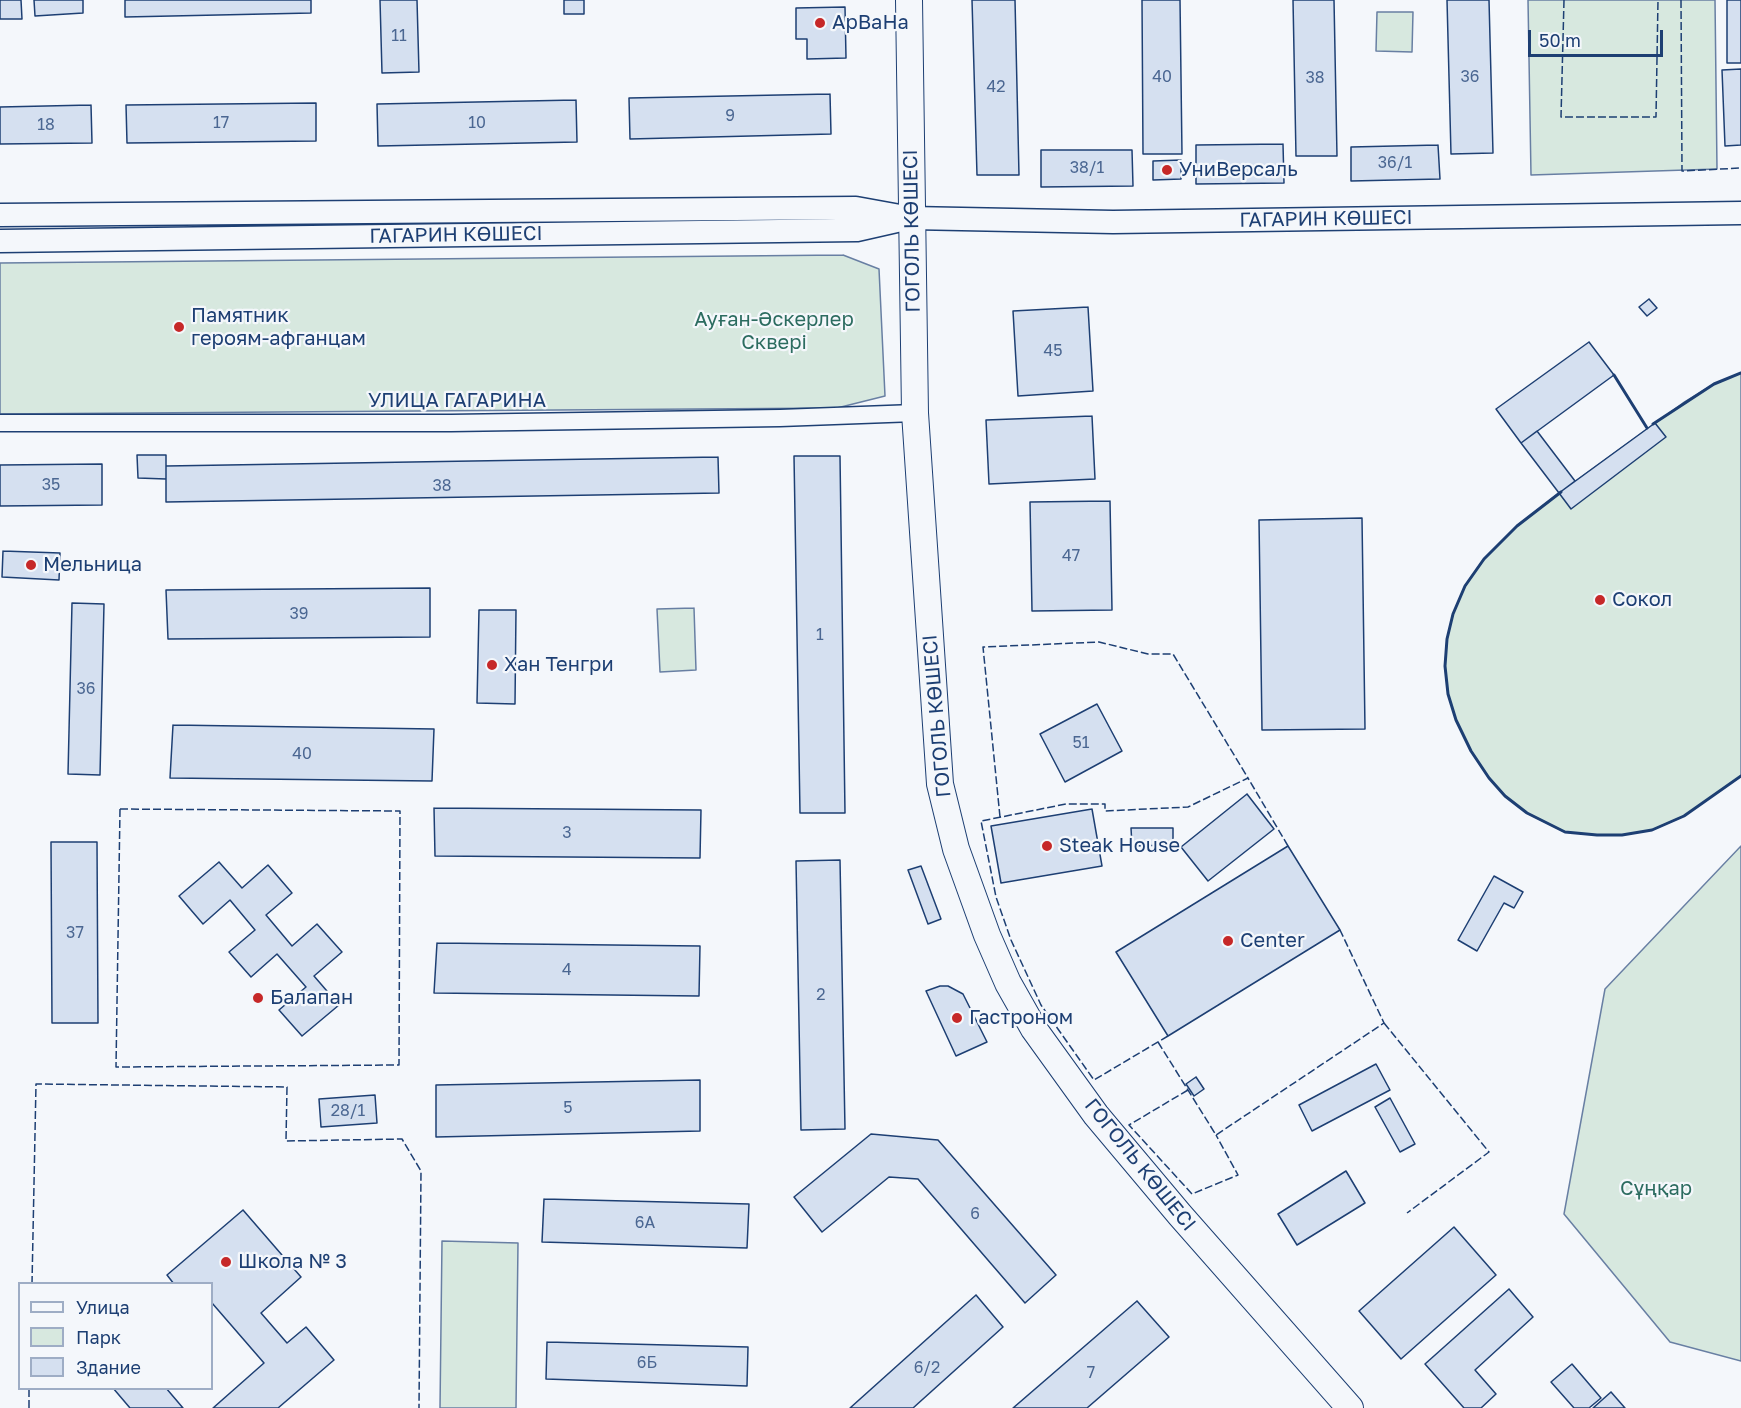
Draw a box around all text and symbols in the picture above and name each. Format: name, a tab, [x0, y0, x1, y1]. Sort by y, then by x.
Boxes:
place label: АрВаНа	[832, 11, 909, 35]
marker: АрВаНа	[813, 16, 827, 30]
scale bar	[1531, 18, 1666, 56]
house number: 11	[391, 26, 407, 46]
text: 50 m	[1539, 29, 1581, 51]
house number: 40	[1152, 67, 1172, 87]
house number: 36	[1460, 67, 1480, 87]
house number: 38	[1305, 68, 1325, 88]
house number: 42	[986, 77, 1006, 97]
house number: 9	[725, 106, 735, 126]
house number: 17	[213, 113, 229, 133]
house number: 10	[468, 113, 486, 133]
house number: 18	[37, 115, 55, 135]
street label: ГОГОЛЬ КӨШЕСІ	[899, 149, 925, 313]
house number: 36/1	[1378, 153, 1412, 173]
house number: 38/1	[1070, 158, 1104, 178]
place label: УниВерсаль	[1179, 158, 1298, 182]
marker: УниВерсаль	[1160, 163, 1174, 177]
street label: ГАГАРИН КӨШЕСІ	[1239, 205, 1413, 233]
street label: ГАГАРИН КӨШЕСІ	[369, 221, 543, 249]
place label: Памятник героям-афганцам	[191, 304, 366, 351]
park label: Ауған-Әскерлер Сквері	[694, 308, 854, 355]
marker: Памятник героям-афганцам	[172, 320, 186, 334]
house number: 45	[1043, 341, 1063, 361]
street label: УЛИЦА ГАГАРИНА	[368, 389, 546, 413]
house number: 35	[42, 475, 60, 495]
house number: 38	[432, 476, 452, 496]
house number: 47	[1062, 546, 1080, 566]
place label: Мельница	[43, 553, 142, 577]
marker: Мельница	[24, 558, 38, 572]
place label: Сокол	[1612, 588, 1672, 612]
marker: Сокол	[1593, 593, 1607, 607]
house number: 39	[289, 604, 309, 624]
house number: 1	[816, 625, 824, 645]
street label: ГОГОЛЬ КӨШЕСІ	[918, 634, 956, 798]
place label: Хан Тенгри	[504, 653, 614, 677]
marker: Хан Тенгри	[485, 658, 499, 672]
house number: 36	[76, 679, 96, 699]
house number: 51	[1072, 733, 1090, 753]
house number: 40	[292, 744, 312, 764]
house number: 3	[562, 823, 572, 843]
place label: Steak House	[1059, 834, 1180, 858]
marker: Steak House	[1040, 839, 1054, 853]
house number: 37	[66, 923, 84, 943]
place label: Center	[1240, 929, 1305, 953]
marker: Center	[1221, 934, 1235, 948]
house number: 4	[562, 960, 572, 980]
house number: 2	[816, 985, 826, 1005]
place label: Балапан	[270, 986, 353, 1010]
marker: Балапан	[251, 991, 265, 1005]
place label: Гастроном	[969, 1006, 1073, 1030]
marker: Гастроном	[950, 1011, 964, 1025]
street label: ГОГОЛЬ КӨШЕСІ	[1079, 1094, 1201, 1236]
house number: 5	[563, 1098, 573, 1118]
house number: 28/1	[331, 1101, 365, 1121]
park label: Сұңқар	[1620, 1177, 1692, 1201]
house number: 6	[970, 1204, 980, 1224]
house number: 6А	[635, 1213, 655, 1233]
place label: Школа № 3	[238, 1250, 347, 1274]
marker: Школа № 3	[219, 1255, 233, 1269]
legend	[18, 1282, 213, 1390]
text: Улица	[76, 1296, 130, 1318]
text: Парк	[76, 1326, 121, 1348]
house number: 6Б	[637, 1353, 657, 1373]
text: Здание	[76, 1356, 141, 1378]
house number: 6/2	[914, 1358, 940, 1378]
house number: 7	[1087, 1363, 1095, 1383]

